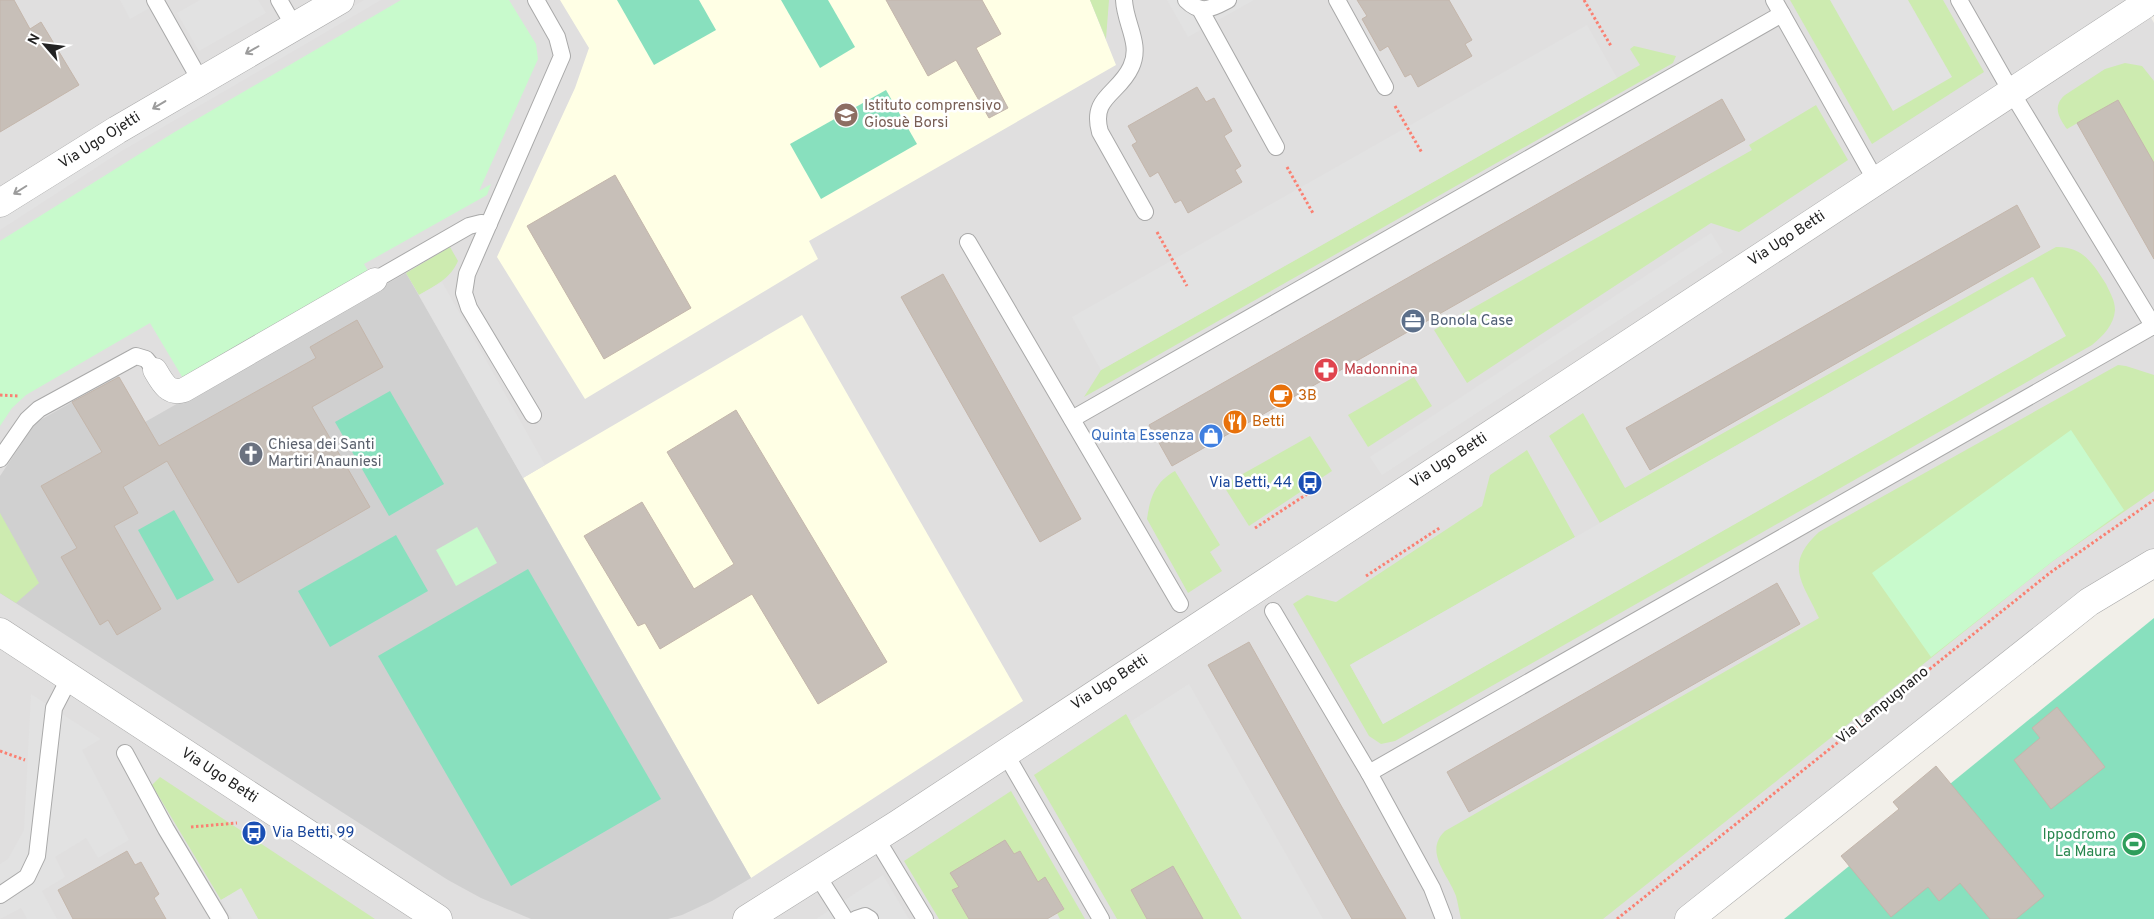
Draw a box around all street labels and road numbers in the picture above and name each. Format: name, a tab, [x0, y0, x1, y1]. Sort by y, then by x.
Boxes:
street label: Via Ugo Ojetti	[56, 108, 144, 174]
street label: Via Ugo Betti	[1745, 207, 1829, 271]
street label: Via Ugo Betti	[1407, 429, 1491, 493]
street label: Via Ugo Betti	[1068, 651, 1152, 715]
street label: Via Lampugnano	[1833, 663, 1933, 749]
street label: Via Ugo Betti	[177, 744, 261, 808]

